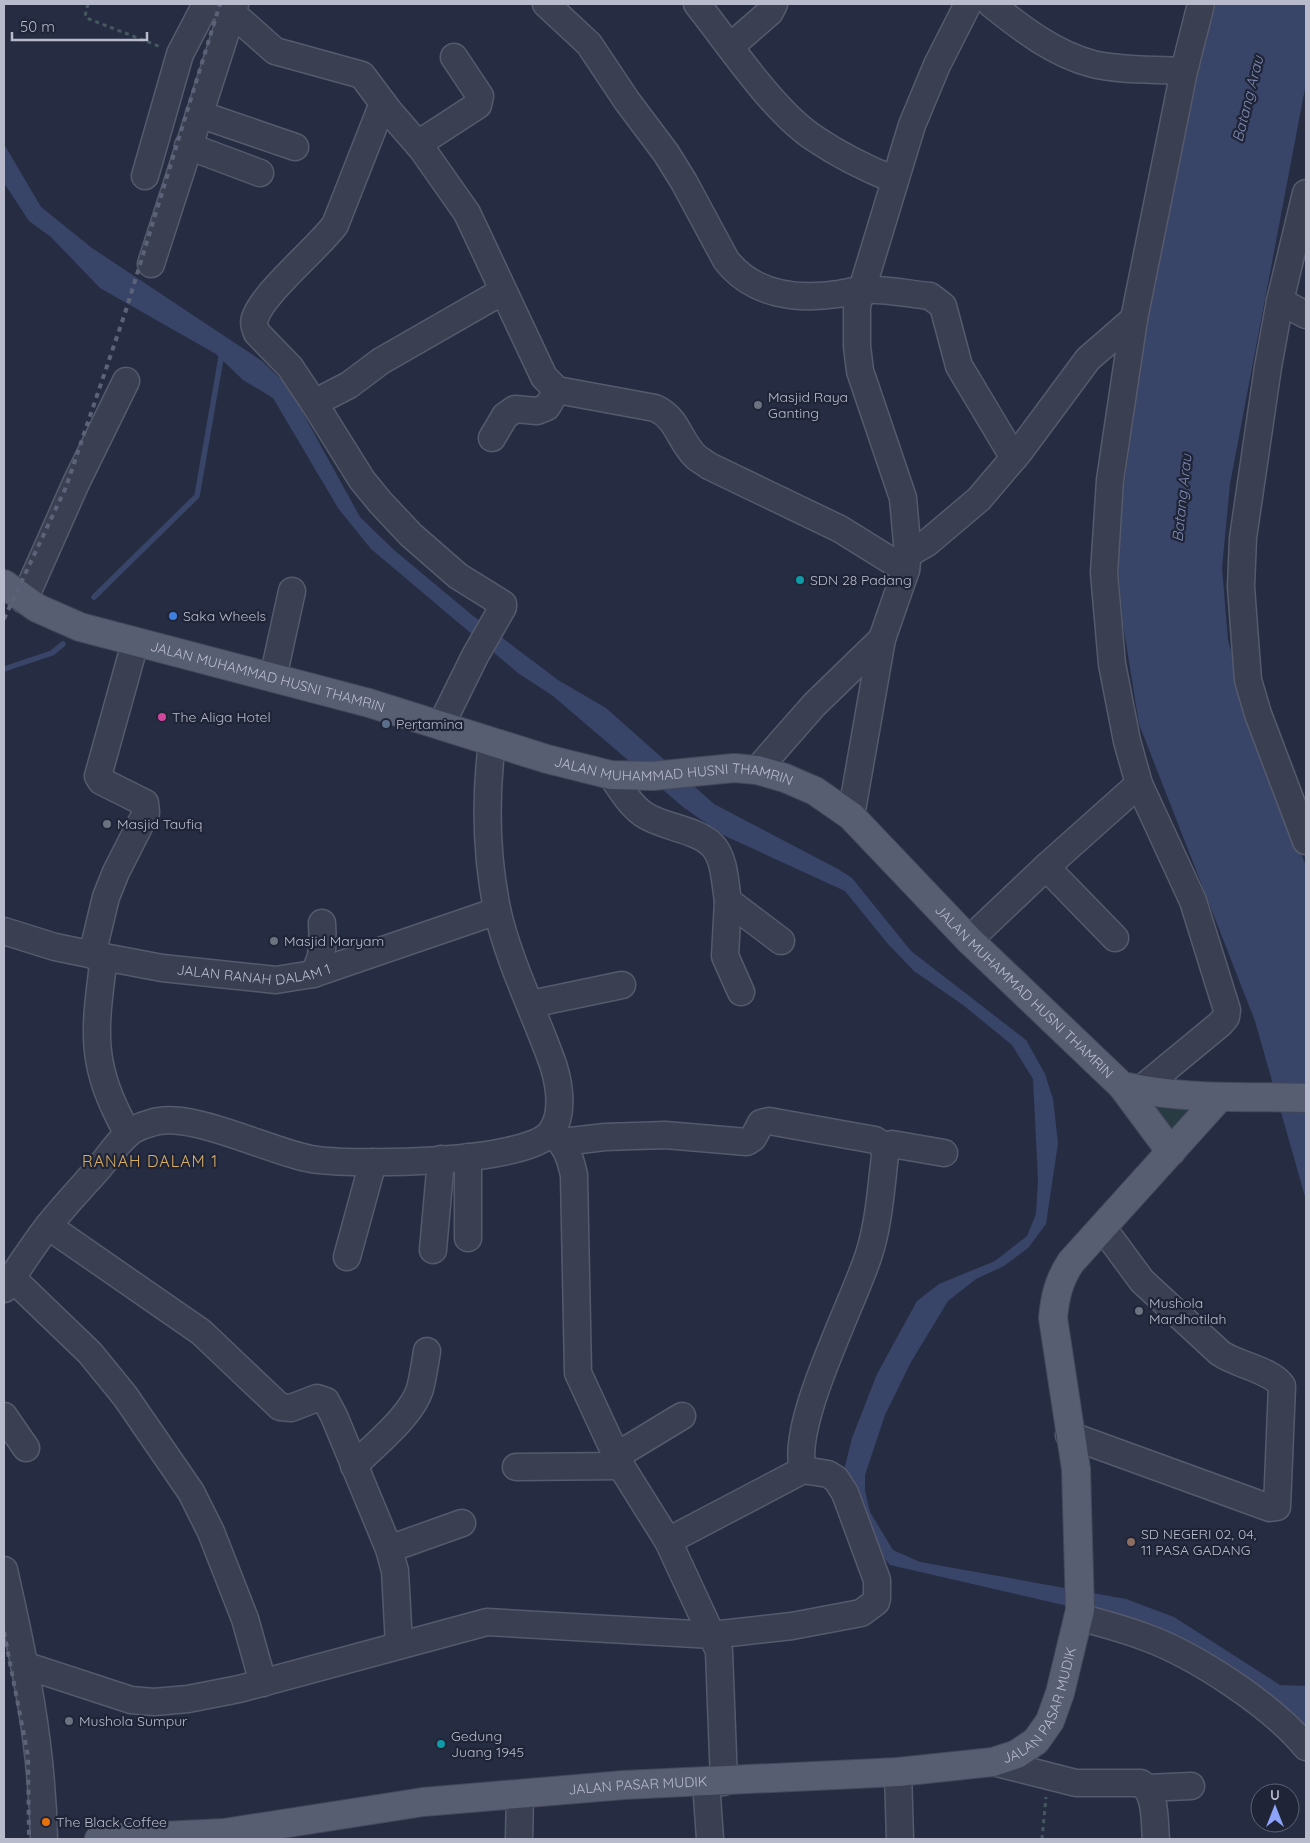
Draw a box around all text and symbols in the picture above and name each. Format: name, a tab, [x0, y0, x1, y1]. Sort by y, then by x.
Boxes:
scale bar	[12, 10, 148, 42]
text: 50 m	[20, 17, 55, 36]
water label: Batang Arau	[1228, 53, 1268, 144]
place label: Masjid Raya Ganting	[768, 388, 848, 422]
marker: Masjid Raya Ganting	[752, 399, 764, 411]
water label: Batang Arau	[1167, 452, 1196, 543]
place label: SDN 28 Padang	[810, 571, 912, 589]
marker: SDN 28 Padang	[794, 574, 806, 586]
place label: Saka Wheels	[183, 607, 266, 625]
marker: Saka Wheels	[167, 610, 179, 622]
street label: JALAN MUHAMMAD HUSNI THAMRIN	[149, 637, 387, 716]
place label: The Aliga Hotel	[172, 708, 271, 726]
marker: The Aliga Hotel	[156, 711, 168, 723]
place label: Pertamina	[396, 715, 463, 733]
marker: Pertamina	[380, 718, 392, 730]
street label: JALAN MUHAMMAD HUSNI THAMRIN	[552, 752, 796, 789]
place label: Masjid Taufiq	[117, 815, 203, 833]
marker: Masjid Taufiq	[101, 818, 113, 830]
street label: JALAN MUHAMMAD HUSNI THAMRIN	[931, 901, 1117, 1082]
place label: Masjid Maryam	[284, 932, 384, 950]
marker: Masjid Maryam	[268, 935, 280, 947]
street label: JALAN RANAH DALAM 1	[176, 960, 333, 989]
district label: RANAH DALAM 1	[82, 1151, 218, 1171]
place label: Mushola Mardhotilah	[1149, 1294, 1226, 1328]
marker: Mushola Mardhotilah	[1133, 1305, 1145, 1317]
place label: SD NEGERI 02, 04, 11 PASA GADANG	[1141, 1525, 1257, 1559]
marker: SD NEGERI 02, 04, 11 PASA GADANG	[1125, 1536, 1137, 1548]
street label: JALAN PASAR MUDIK	[1000, 1645, 1080, 1767]
place label: Mushola Sumpur	[79, 1712, 188, 1730]
marker: Mushola Sumpur	[63, 1715, 75, 1727]
place label: Gedung Juang 1945	[451, 1727, 524, 1761]
marker: Gedung Juang 1945	[435, 1738, 447, 1750]
street label: JALAN PASAR MUDIK	[568, 1772, 708, 1799]
north arrow	[1250, 1783, 1300, 1833]
text: U	[1270, 1786, 1280, 1804]
place label: The Black Coffee	[56, 1813, 167, 1831]
marker: The Black Coffee	[40, 1816, 52, 1828]

